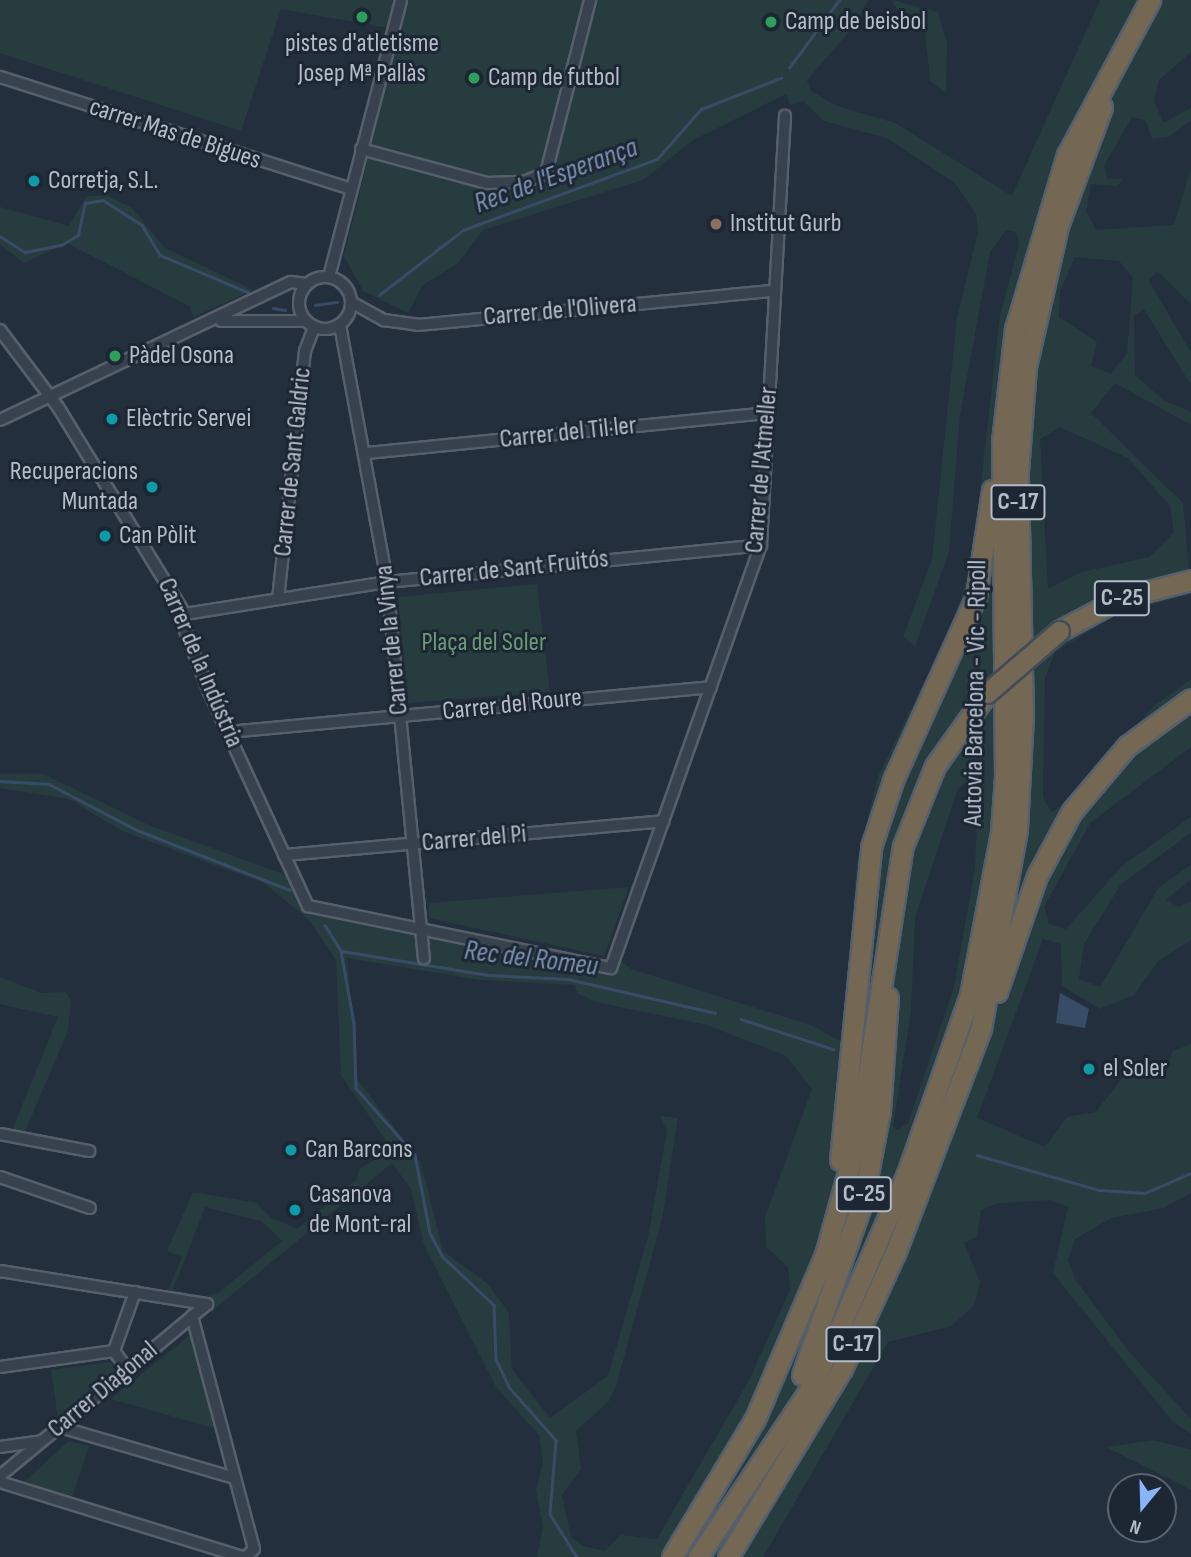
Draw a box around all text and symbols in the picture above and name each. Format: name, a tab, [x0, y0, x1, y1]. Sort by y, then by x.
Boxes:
place label: Camp de beisbol	[785, 6, 926, 38]
marker: pistes d'atletisme Josep Mª Pallàs	[354, 9, 370, 25]
marker: Camp de beisbol	[763, 14, 779, 30]
place label: pistes d'atletisme Josep Mª Pallàs	[285, 28, 439, 90]
place label: Camp de futbol	[488, 62, 620, 94]
marker: Camp de futbol	[466, 70, 482, 86]
street label: carrer Mas de Bigues	[85, 92, 265, 176]
water label: Rec de l'Esperança	[470, 131, 642, 221]
place label: Corretja, S.L.	[48, 165, 158, 197]
marker: Corretja, S.L.	[26, 173, 42, 189]
place label: Institut Gurb	[730, 208, 841, 240]
marker: Institut Gurb	[708, 216, 724, 232]
street label: Carrer de l'Olivera	[482, 289, 638, 333]
place label: Pàdel Osona	[129, 340, 234, 372]
marker: Pàdel Osona	[107, 348, 123, 364]
street label: Carrer de Sant Galdric	[268, 366, 318, 558]
street label: Carrer de l'Atmeller	[739, 385, 785, 555]
place label: Elèctric Servei	[126, 403, 251, 435]
street label: Carrer del Til·ler	[498, 410, 638, 456]
marker: Elèctric Servei	[104, 411, 120, 427]
place label: Recuperacions Muntada	[10, 456, 138, 518]
marker: Recuperacions Muntada	[144, 479, 160, 495]
road number: C-17	[990, 481, 1046, 522]
place label: Can Pòlit	[119, 520, 196, 552]
marker: Can Pòlit	[97, 528, 113, 544]
street label: Carrer de Sant Fruitós	[418, 544, 610, 594]
street label: Autovia Barcelona - Vic - Ripoll	[958, 560, 994, 826]
street label: Carrer de la Vinya	[369, 564, 415, 716]
street label: Carrer de la Indústria	[150, 574, 250, 752]
road number: C-25	[1092, 578, 1152, 618]
park label: Plaça del Soler	[422, 627, 546, 659]
street label: Carrer del Roure	[441, 682, 583, 728]
street label: Carrer del Pi	[420, 819, 528, 859]
water label: Rec del Romeu	[462, 934, 600, 984]
place label: el Soler	[1103, 1053, 1167, 1085]
marker: el Soler	[1081, 1061, 1097, 1077]
place label: Can Barcons	[305, 1134, 413, 1166]
marker: Can Barcons	[283, 1142, 299, 1158]
road number: C-25	[834, 1174, 894, 1214]
place label: Casanova de Mont-ral	[309, 1179, 411, 1240]
marker: Casanova de Mont-ral	[287, 1202, 303, 1218]
road number: C-17	[825, 1324, 881, 1364]
street label: Carrer Diagonal	[42, 1335, 164, 1445]
north arrow	[1107, 1473, 1177, 1543]
text: N	[1127, 1514, 1144, 1539]

